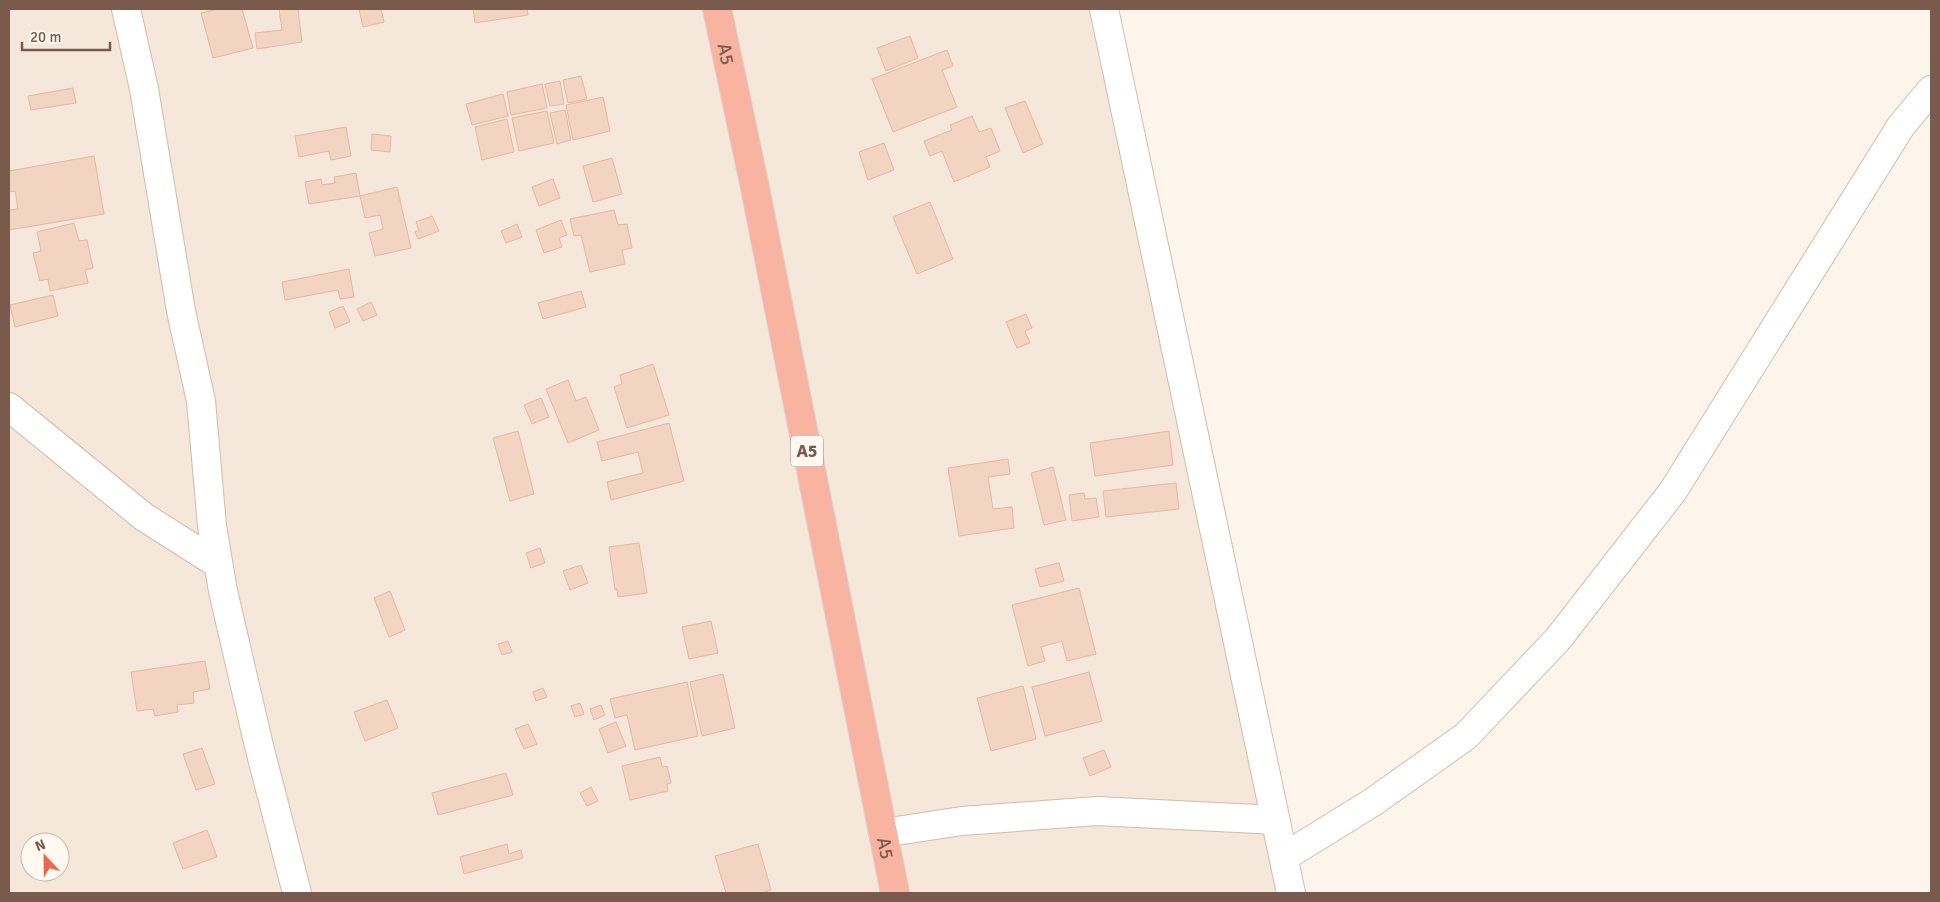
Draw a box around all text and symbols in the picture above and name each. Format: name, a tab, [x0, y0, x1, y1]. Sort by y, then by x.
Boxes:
scale bar	[22, 20, 110, 52]
text: 20 m	[30, 28, 61, 46]
street label: A5	[712, 41, 740, 67]
road number: A5	[791, 436, 823, 466]
north arrow	[20, 832, 70, 882]
street label: A5	[871, 835, 899, 861]
text: N	[33, 836, 48, 855]

